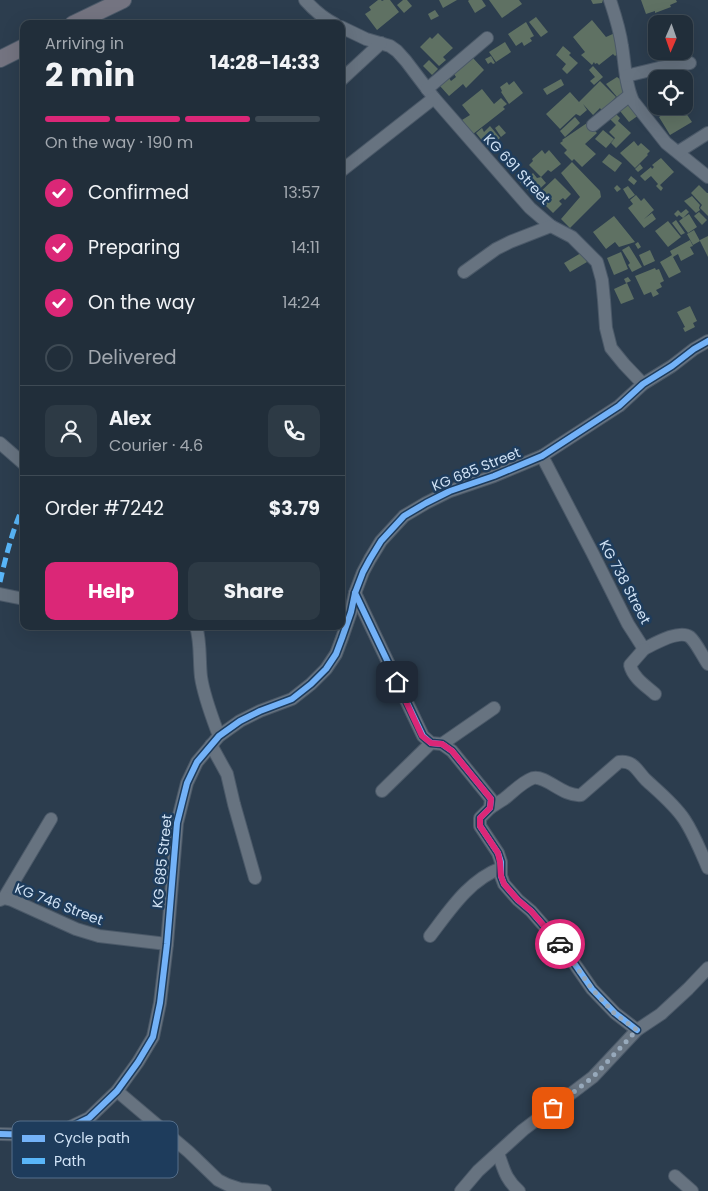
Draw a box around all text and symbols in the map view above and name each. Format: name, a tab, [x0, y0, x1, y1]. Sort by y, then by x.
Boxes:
north arrow	[648, 15, 692, 60]
map controls	[648, 15, 693, 115]
text: Arriving in	[45, 32, 124, 55]
text: 14:28–14:33	[210, 49, 320, 76]
text: 2 min	[45, 52, 135, 97]
button: locate	[648, 70, 693, 115]
street label: KG 691 Street	[479, 129, 555, 209]
text: On the way · 190 m	[45, 131, 193, 154]
icon: check	[45, 179, 73, 207]
text: Confirmed	[88, 179, 189, 206]
text: 13:57	[283, 181, 320, 204]
icon: check	[45, 234, 73, 262]
text: Preparing	[88, 234, 180, 261]
text: 14:11	[291, 236, 320, 259]
icon: check	[45, 289, 73, 317]
text: On the way	[88, 289, 195, 316]
text: 14:24	[282, 291, 320, 314]
text: Delivered	[88, 344, 177, 371]
button: person	[45, 405, 97, 457]
text: Alex	[109, 405, 151, 432]
button: phone	[268, 405, 320, 457]
text: Courier · 4.6	[109, 434, 203, 457]
street label: KG 685 Street	[429, 442, 523, 496]
text: Order #7242	[45, 495, 164, 522]
text: $3.79	[269, 495, 320, 522]
street label: KG 738 Street	[594, 536, 656, 628]
button: Help	[45, 562, 178, 620]
button: Share	[188, 562, 320, 620]
pin	[376, 661, 418, 703]
icon: home	[383, 668, 411, 696]
street label: KG 685 Street	[147, 813, 177, 909]
street label: KG 746 Street	[12, 878, 106, 930]
courier	[535, 919, 585, 969]
icon: car	[546, 930, 574, 958]
pin	[532, 1087, 574, 1129]
icon: bag	[539, 1094, 567, 1122]
legend	[12, 1121, 178, 1178]
text: Cycle path	[54, 1128, 130, 1148]
text: Path	[54, 1151, 86, 1171]

